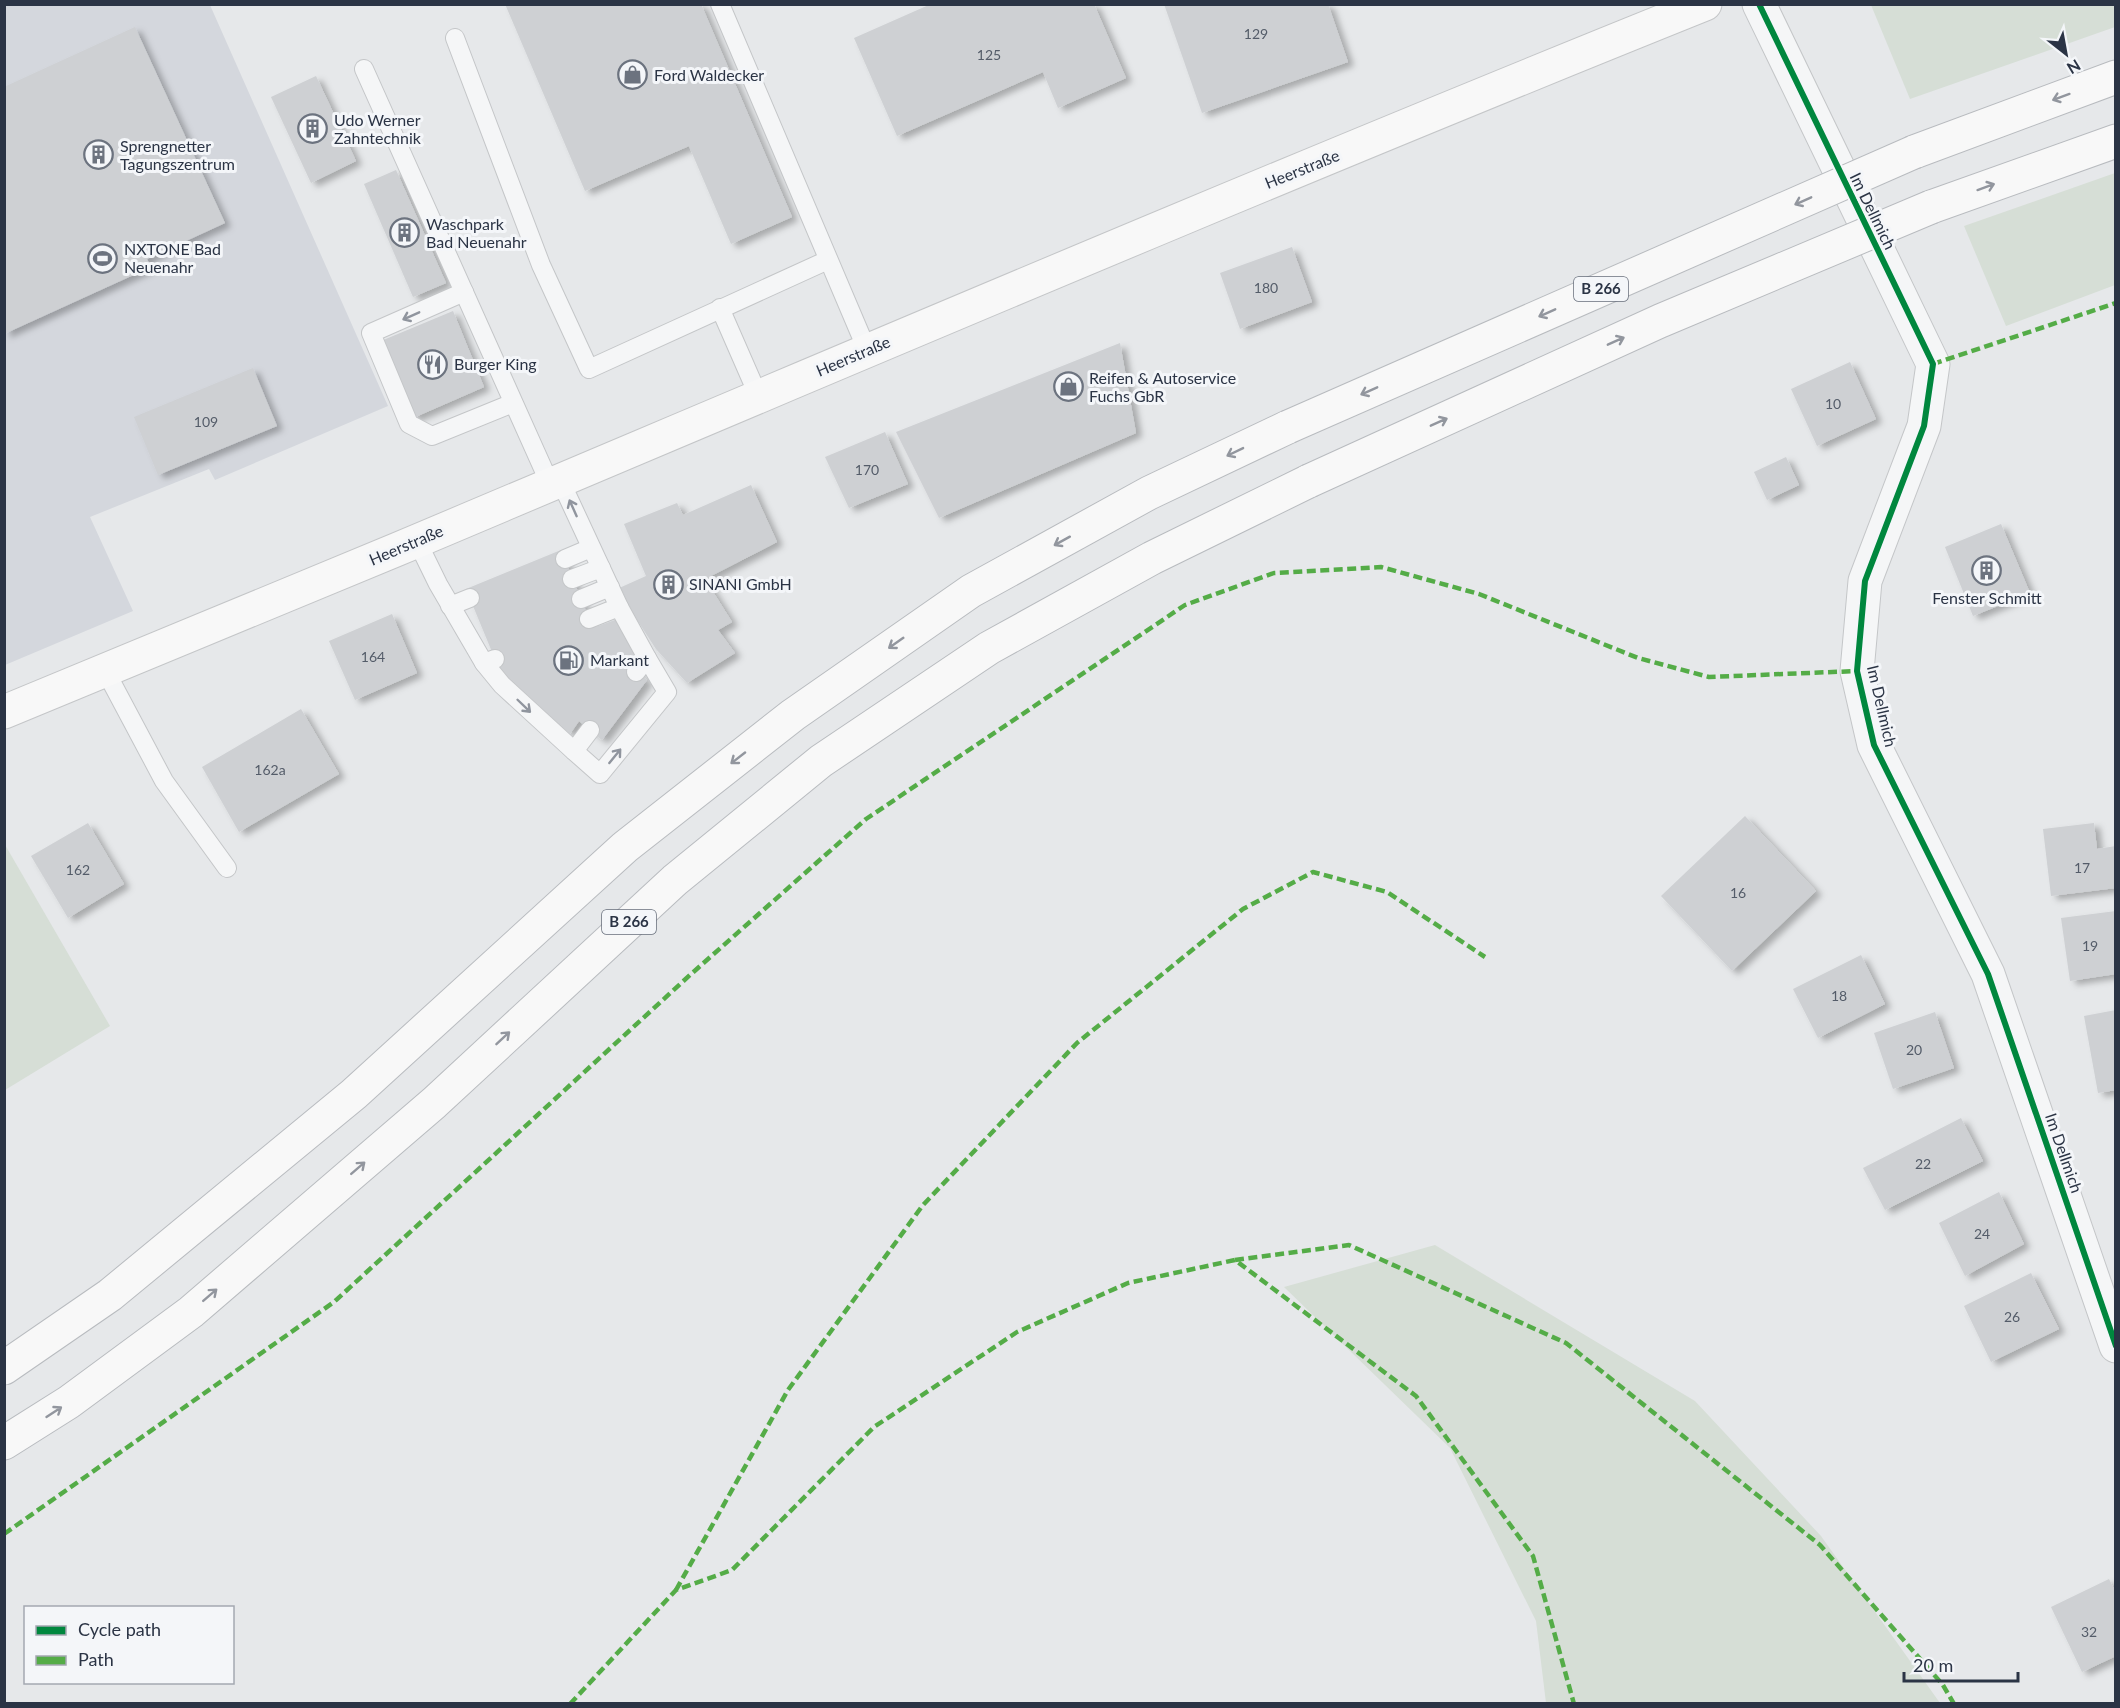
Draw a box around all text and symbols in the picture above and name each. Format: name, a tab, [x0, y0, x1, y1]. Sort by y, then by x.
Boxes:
north arrow	[2036, 24, 2096, 84]
house number: 129	[1244, 25, 1268, 42]
house number: 125	[977, 46, 1001, 63]
text: N	[2064, 56, 2084, 79]
shop icon: Ford Waldecker	[617, 59, 649, 91]
place label: Ford Waldecker	[654, 65, 764, 84]
one-way arrow	[2052, 93, 2070, 104]
place label: Udo Werner Zahntechnik	[334, 110, 422, 147]
building icon: Udo Werner Zahntechnik	[297, 113, 329, 145]
place label: Sprengnetter Tagungszentrum	[120, 136, 235, 173]
building icon: Sprengnetter Tagungszentrum	[83, 139, 115, 171]
street label: Heerstraße	[1262, 145, 1342, 192]
street label: Im Dellmich	[1847, 169, 1900, 252]
one-way arrow	[1976, 181, 1994, 192]
one-way arrow	[1794, 196, 1812, 207]
place label: Waschpark Bad Neuenahr	[426, 214, 527, 251]
building icon: Waschpark Bad Neuenahr	[389, 217, 421, 249]
place label: NXTONE Bad Neuenahr	[124, 239, 221, 276]
sports icon: NXTONE Bad Neuenahr	[87, 242, 119, 274]
road number: B 266	[1574, 277, 1628, 301]
house number: 180	[1254, 279, 1278, 296]
one-way arrow	[1538, 308, 1557, 319]
one-way arrow	[402, 310, 420, 322]
street label: Heerstraße	[813, 331, 893, 380]
one-way arrow	[1607, 334, 1625, 346]
restaurant icon: Burger King	[417, 348, 449, 380]
place label: Burger King	[454, 354, 537, 373]
place label: Reifen & Autoservice Fuchs GbR	[1089, 368, 1236, 405]
shop icon: Reifen & Autoservice Fuchs GbR	[1052, 371, 1084, 403]
one-way arrow	[1360, 386, 1378, 397]
house number: 10	[1825, 395, 1841, 412]
house number: 109	[194, 413, 218, 430]
one-way arrow	[1429, 415, 1447, 427]
one-way arrow	[1227, 446, 1245, 458]
house number: 170	[855, 461, 879, 478]
one-way arrow	[566, 499, 578, 517]
street label: Heerstraße	[366, 520, 446, 569]
one-way arrow	[1054, 535, 1071, 547]
building icon: Fenster Schmitt	[1971, 554, 2003, 586]
building icon: SINANI GmbH	[652, 568, 684, 600]
place label: SINANI GmbH	[689, 574, 792, 593]
place label: Fenster Schmitt	[1932, 588, 2042, 607]
one-way arrow	[888, 637, 905, 649]
fuel station icon: Markant	[553, 644, 585, 676]
house number: 164	[361, 648, 385, 665]
place label: Markant	[590, 650, 649, 669]
street label: Im Dellmich	[1864, 663, 1901, 749]
one-way arrow	[517, 699, 532, 714]
one-way arrow	[608, 748, 621, 764]
one-way arrow	[730, 751, 746, 764]
house number: 162a	[254, 761, 286, 778]
house number: 17	[2074, 859, 2090, 876]
house number: 162	[66, 861, 90, 878]
house number: 16	[1730, 884, 1746, 901]
road number: B 266	[602, 910, 656, 934]
house number: 19	[2082, 937, 2098, 954]
house number: 18	[1831, 987, 1847, 1004]
one-way arrow	[496, 1031, 511, 1045]
house number: 20	[1906, 1041, 1922, 1058]
street label: Im Dellmich	[2042, 1110, 2087, 1195]
house number: 22	[1915, 1155, 1931, 1172]
one-way arrow	[350, 1161, 365, 1175]
house number: 24	[1974, 1225, 1990, 1242]
one-way arrow	[202, 1288, 217, 1302]
house number: 26	[2004, 1308, 2020, 1325]
one-way arrow	[45, 1405, 62, 1417]
legend	[24, 1606, 234, 1684]
text: Cycle path	[78, 1618, 161, 1640]
house number: 32	[2081, 1623, 2097, 1640]
scale bar	[1904, 1645, 2018, 1683]
text: Path	[78, 1648, 114, 1670]
text: 20 m	[1913, 1654, 1953, 1676]

